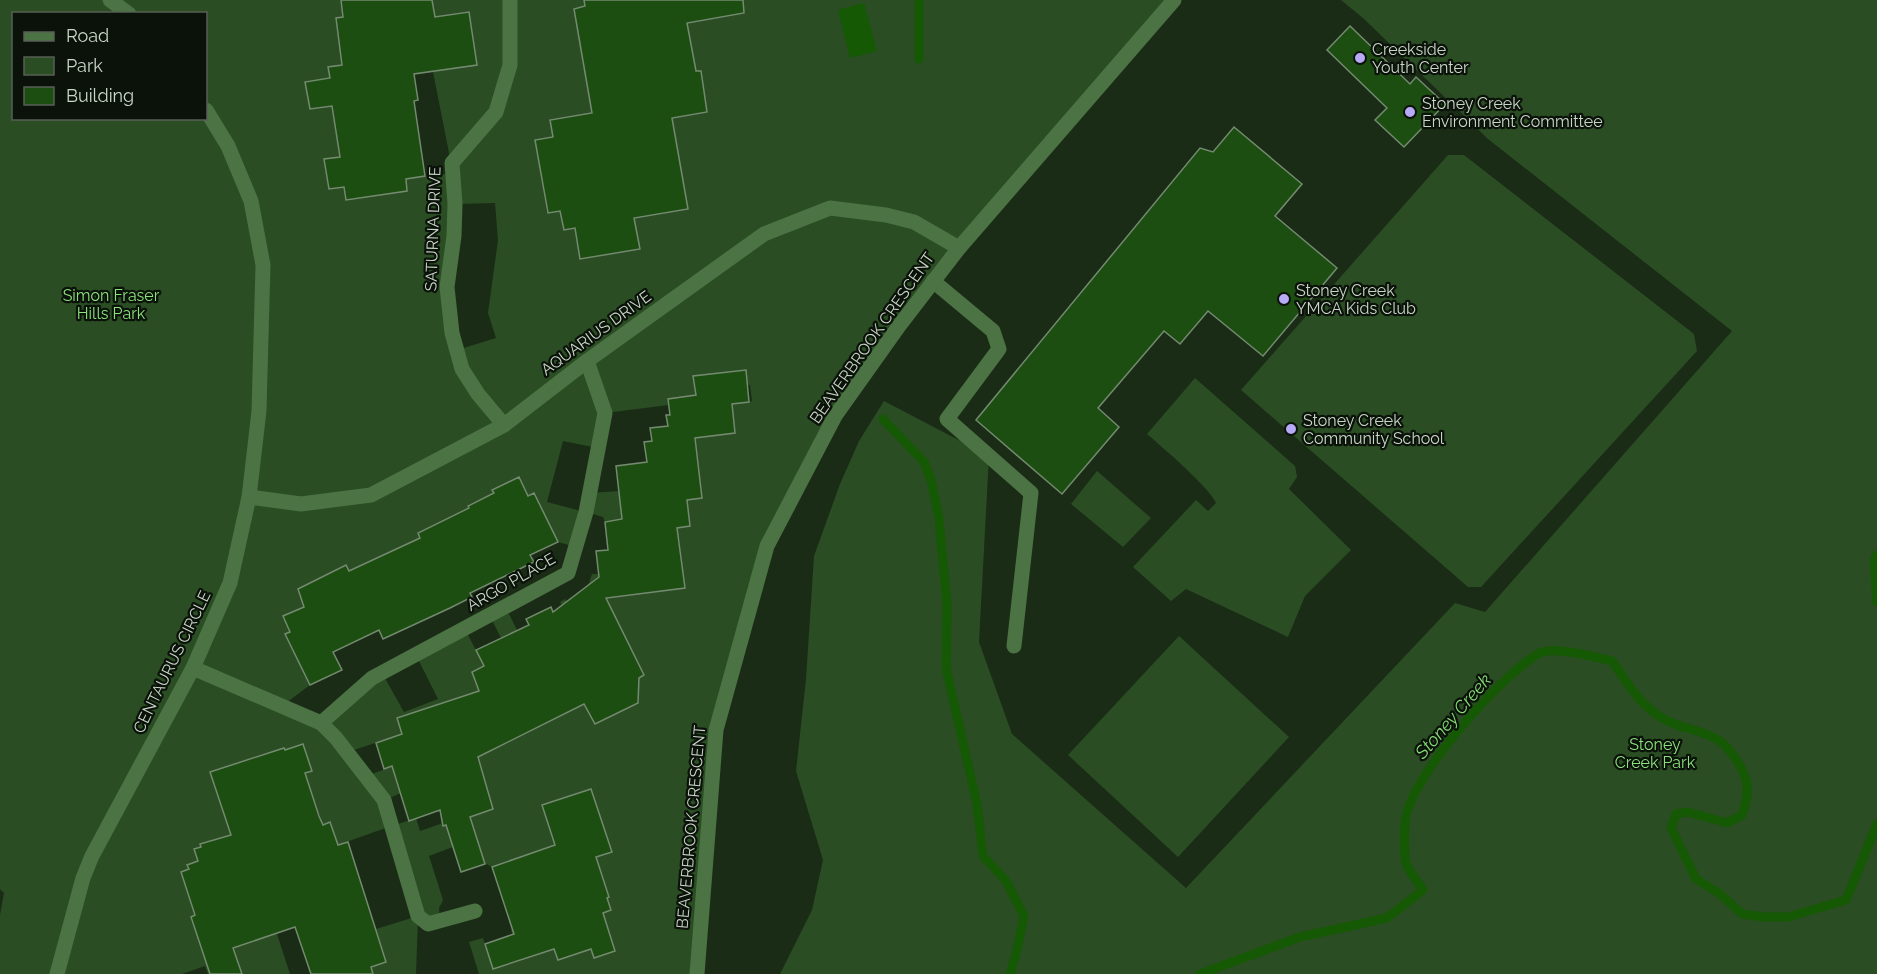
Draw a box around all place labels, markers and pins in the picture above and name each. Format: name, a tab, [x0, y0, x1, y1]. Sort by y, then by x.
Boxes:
place label: Creekside Youth Center	[1372, 40, 1469, 77]
marker: Creekside Youth Center	[1353, 51, 1367, 65]
place label: Stoney Creek Environment Committee	[1422, 94, 1603, 131]
marker: Stoney Creek Environment Committee	[1403, 105, 1417, 119]
place label: Stoney Creek YMCA Kids Club	[1296, 281, 1416, 318]
marker: Stoney Creek YMCA Kids Club	[1277, 292, 1291, 306]
place label: Stoney Creek Community School	[1303, 411, 1445, 448]
marker: Stoney Creek Community School	[1284, 422, 1298, 436]

